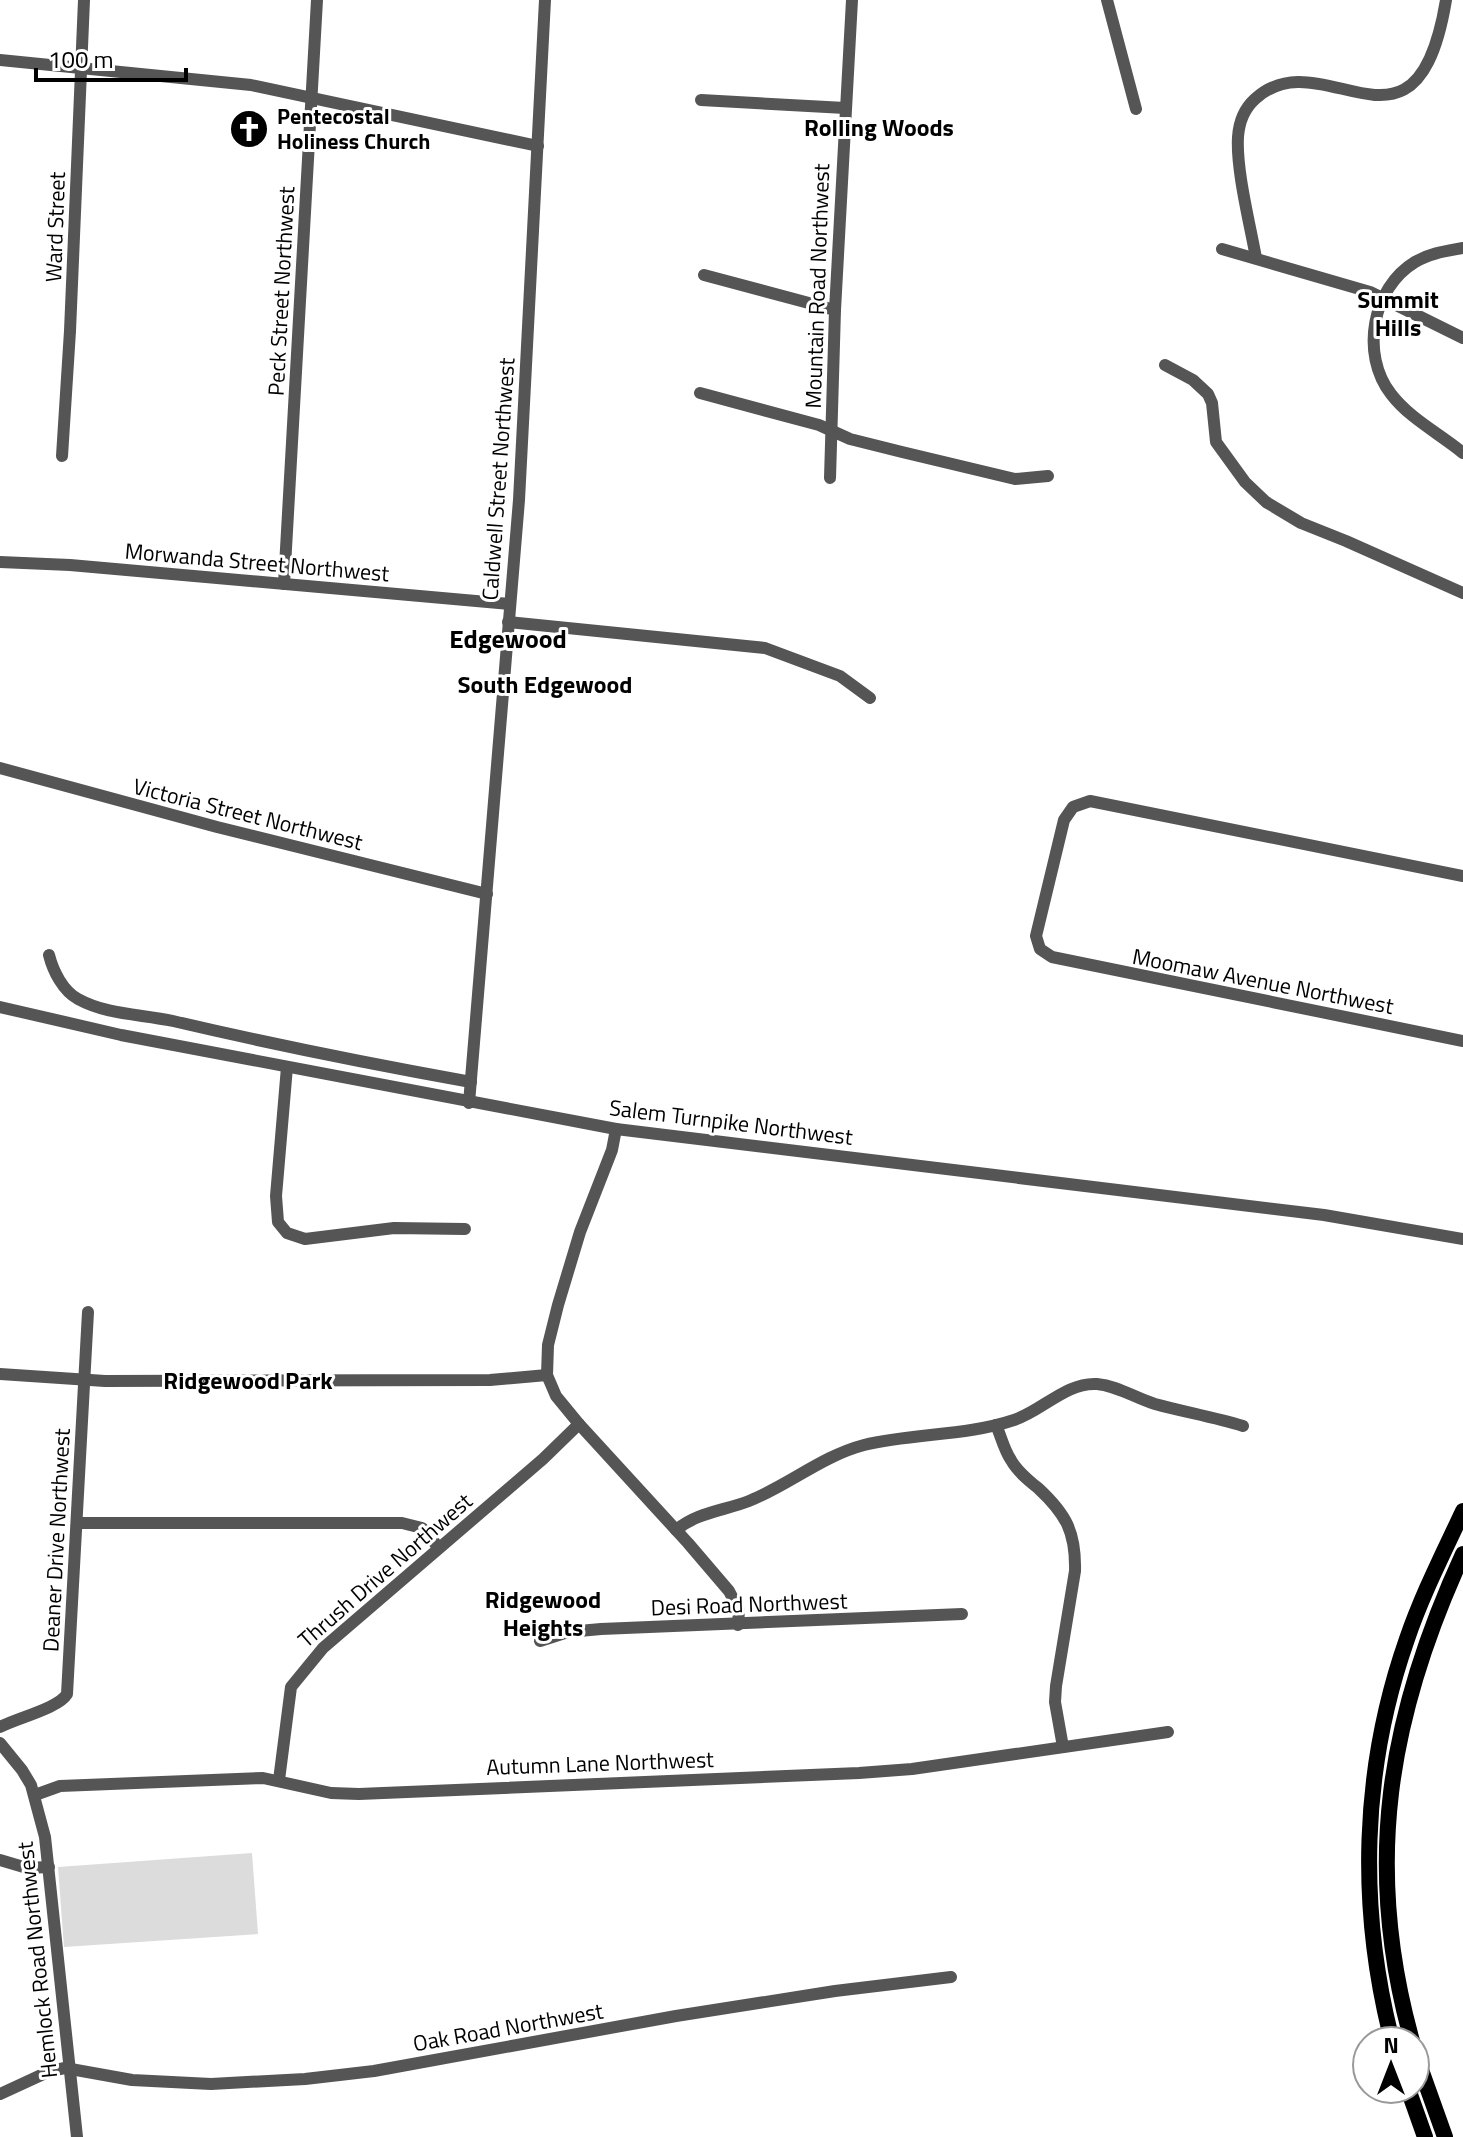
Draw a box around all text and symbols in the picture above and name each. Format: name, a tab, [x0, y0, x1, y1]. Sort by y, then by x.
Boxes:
scale bar	[36, 32, 186, 82]
text: 100 m	[48, 41, 114, 77]
place label: Pentecostal Holiness Church	[277, 99, 431, 158]
church icon: Pentecostal Holiness Church	[228, 108, 270, 150]
district label: Rolling Woods	[804, 109, 954, 145]
street label: Mountain Road Northwest	[796, 163, 838, 409]
street label: Ward Street	[36, 171, 74, 283]
street label: Peck Street Northwest	[259, 185, 303, 397]
district label: Summit Hills	[1357, 281, 1439, 345]
street label: Caldwell Street Northwest	[473, 356, 523, 601]
street label: Morwanda Street Northwest	[123, 534, 391, 591]
district label: Edgewood	[449, 619, 567, 658]
district label: South Edgewood	[457, 666, 633, 702]
street label: Victoria Street Northwest	[130, 769, 367, 859]
street label: Moomaw Avenue Northwest	[1129, 939, 1397, 1023]
street label: Salem Turnpike Northwest	[607, 1090, 855, 1154]
district label: Ridgewood Park	[163, 1362, 333, 1398]
street label: Deaner Drive Northwest	[33, 1427, 79, 1653]
street label: Thrush Drive Northwest	[290, 1484, 480, 1656]
district label: Ridgewood Heights	[485, 1581, 601, 1645]
street label: Desi Road Northwest	[650, 1584, 848, 1624]
street label: Autumn Lane Northwest	[486, 1742, 715, 1784]
street label: Hemlock Road Northwest	[8, 1840, 66, 2080]
street label: Oak Road Northwest	[410, 1993, 606, 2060]
north arrow	[1351, 2025, 1431, 2105]
text: N	[1383, 2028, 1399, 2062]

